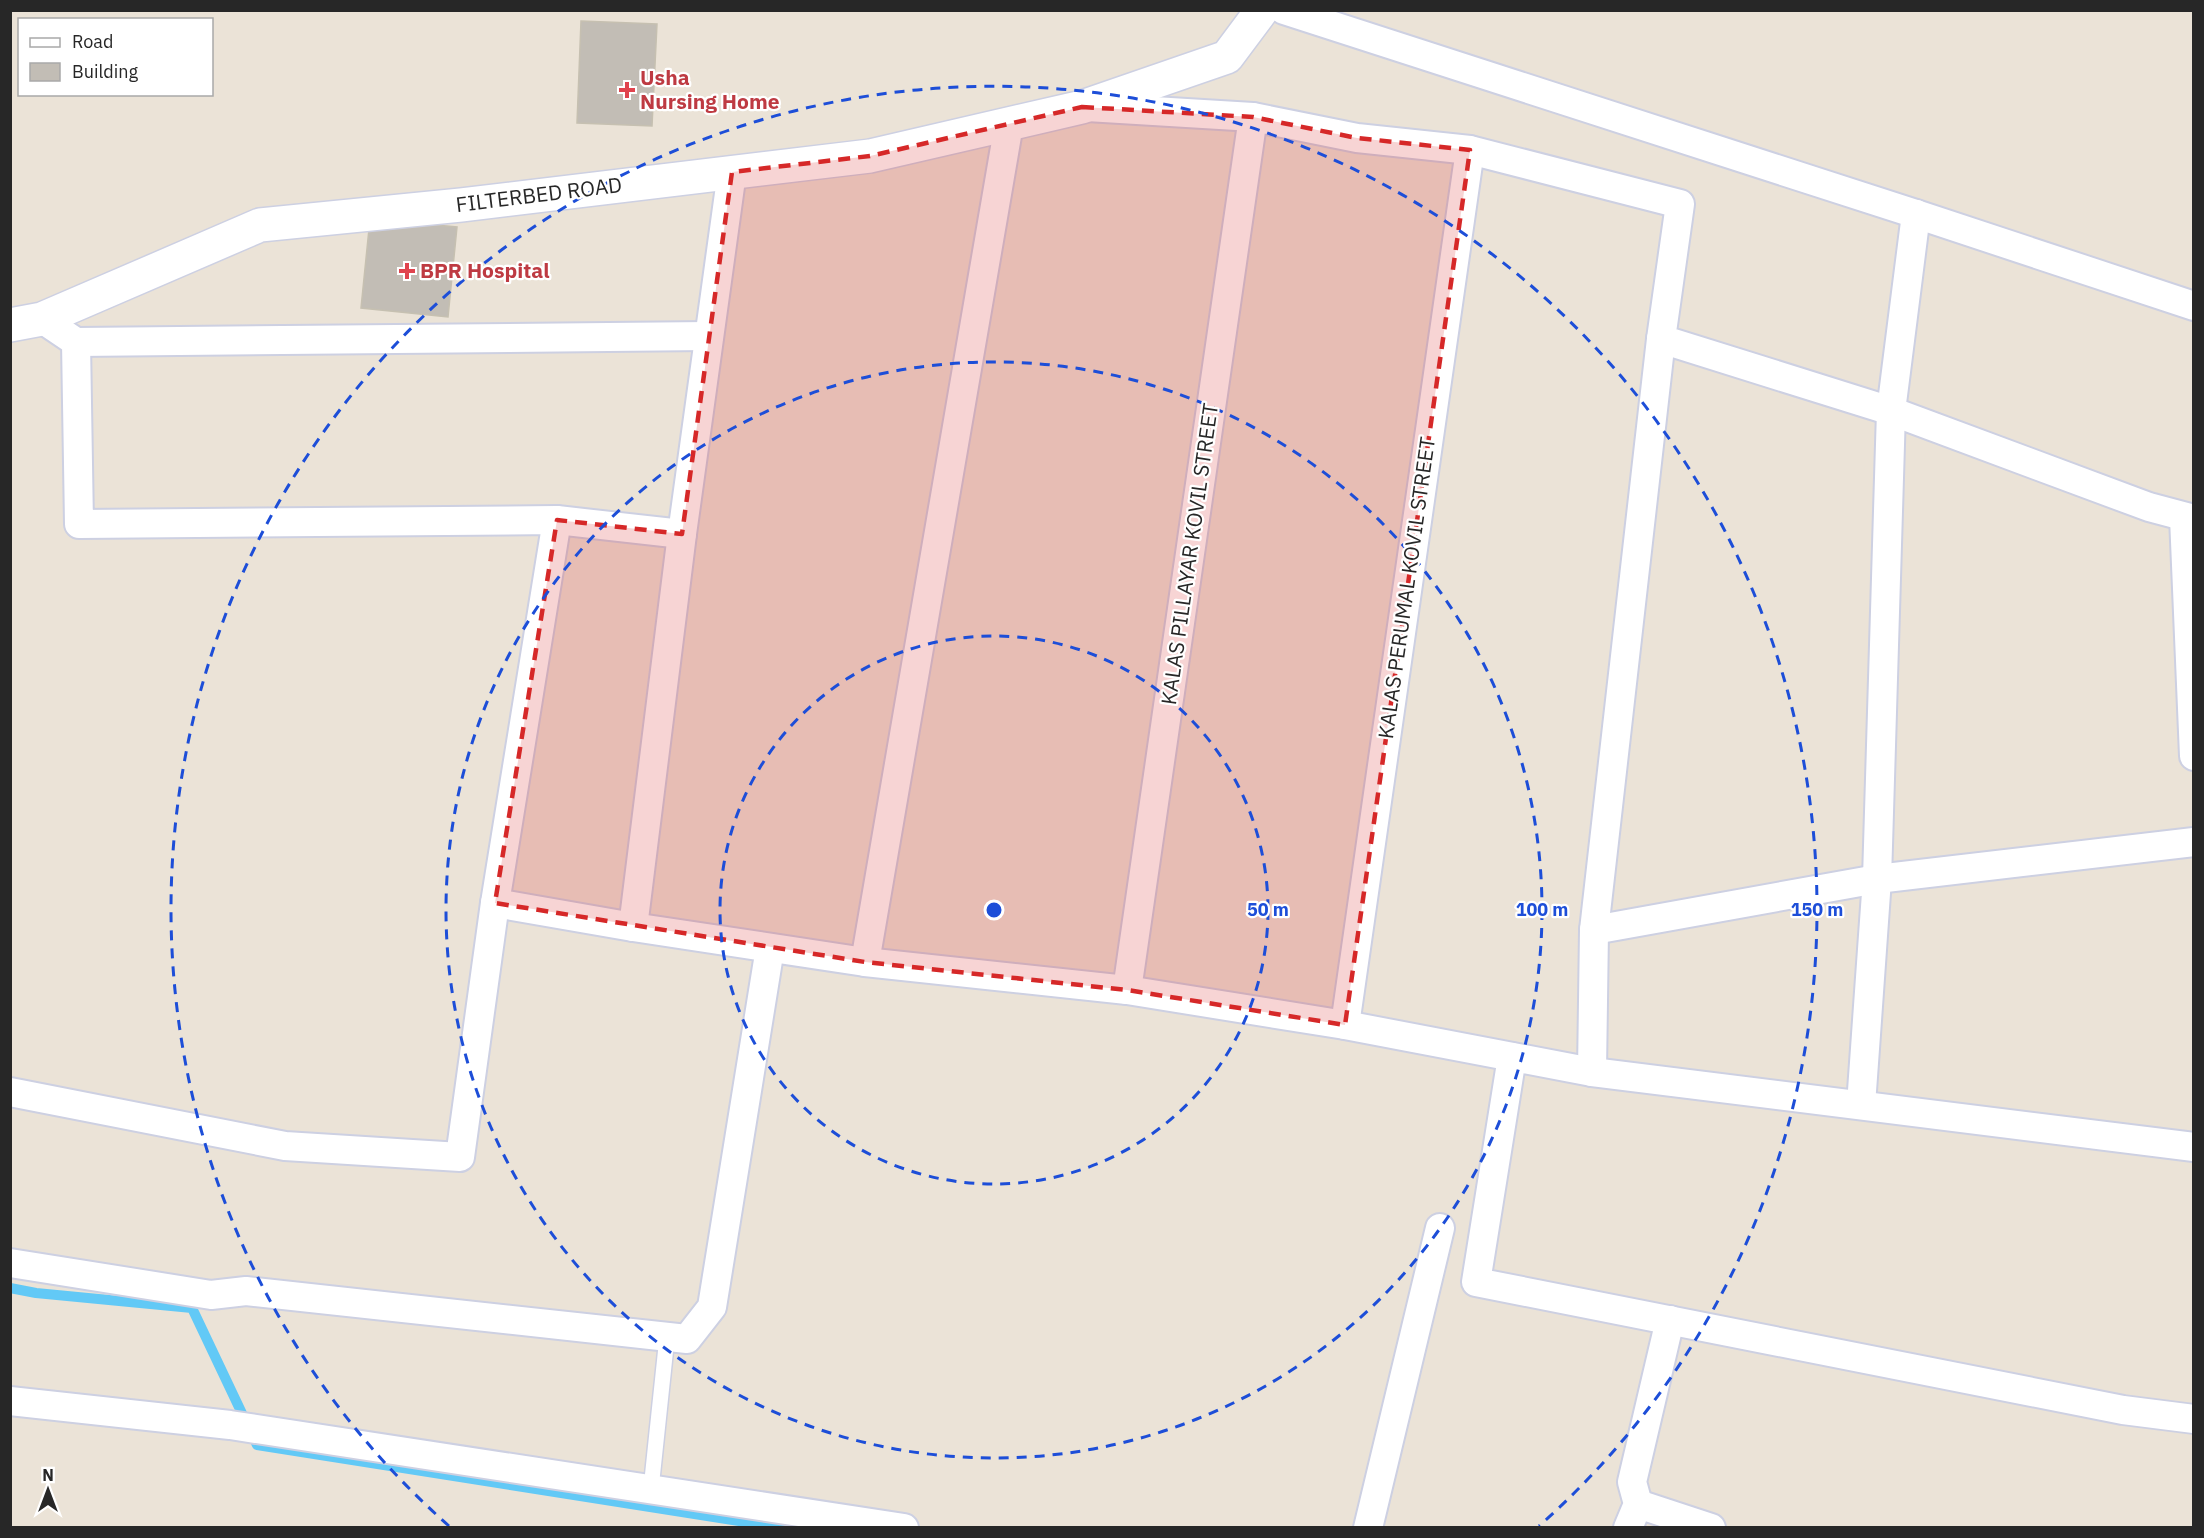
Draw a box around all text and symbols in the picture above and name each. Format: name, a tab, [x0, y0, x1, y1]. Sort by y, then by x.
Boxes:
legend	[18, 18, 213, 96]
text: Road	[72, 30, 113, 53]
text: Building	[72, 60, 139, 83]
place label: Usha Nursing Home	[640, 63, 780, 115]
marker: Usha Nursing Home	[618, 81, 636, 99]
street label: FILTERBED ROAD	[454, 170, 624, 218]
place label: BPR Hospital	[420, 256, 550, 284]
marker: BPR Hospital	[398, 262, 416, 280]
street label: KALAS PILLAYAR KOVIL STREET	[1154, 401, 1224, 706]
street label: KALAS PERUMAL KOVIL STREET	[1371, 435, 1441, 741]
text: 50 m	[1247, 898, 1289, 921]
text: 100 m	[1516, 898, 1568, 921]
text: 150 m	[1791, 898, 1843, 921]
centre of rings	[984, 900, 1004, 920]
north arrow	[18, 1460, 78, 1520]
text: N	[42, 1465, 54, 1485]

